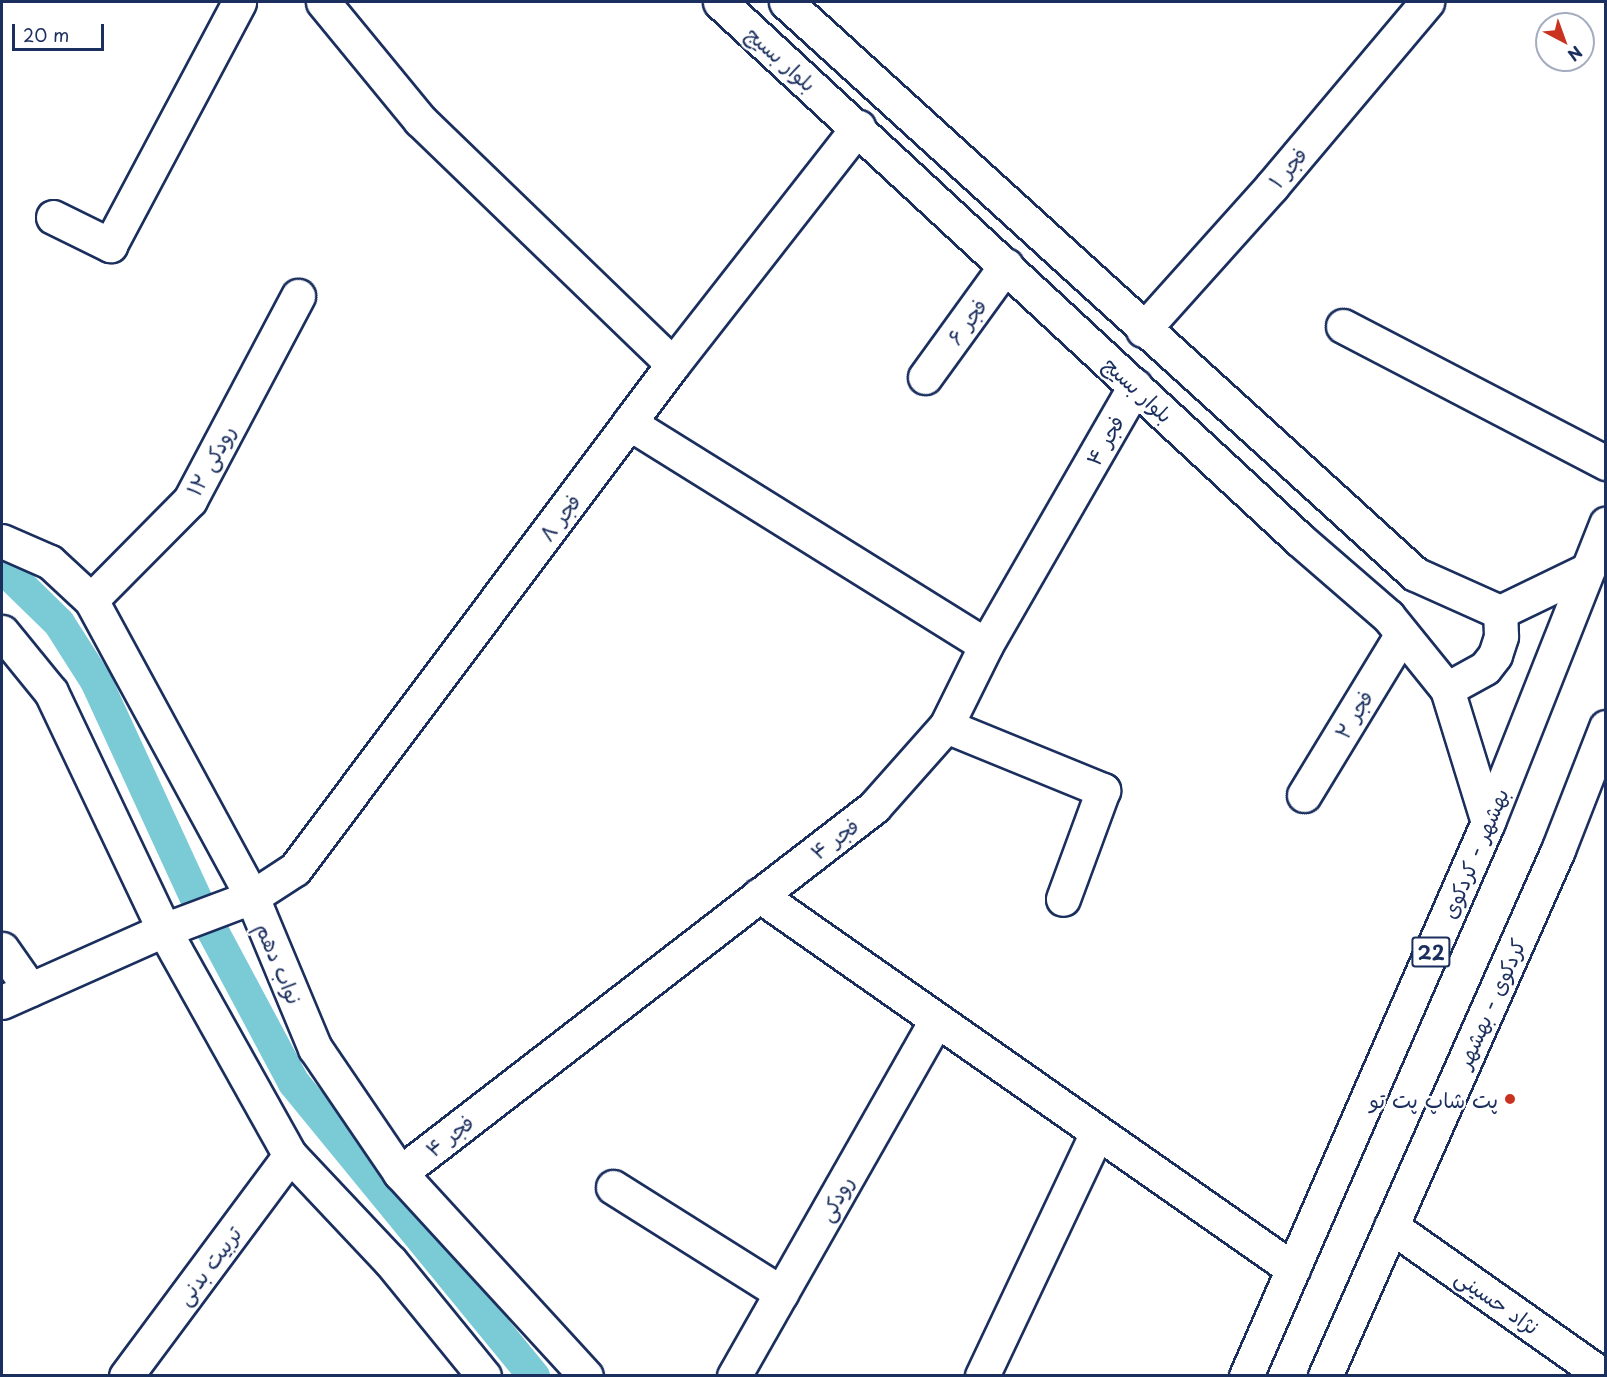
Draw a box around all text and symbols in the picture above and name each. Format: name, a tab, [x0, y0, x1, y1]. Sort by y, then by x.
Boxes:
scale bar	[15, 12, 106, 50]
north arrow	[1535, 12, 1595, 72]
street label: بلوار بسیج	[742, 20, 822, 96]
text: 20 m	[23, 21, 69, 48]
text: N	[1563, 41, 1588, 67]
street label: فجر ۱	[1263, 141, 1311, 193]
street label: فجر ۶	[941, 293, 991, 349]
street label: بلوار بسیج	[1099, 351, 1179, 427]
street label: فجر ۴	[1080, 410, 1128, 470]
street label: رودکی ۱۲	[180, 420, 240, 500]
street label: فجر ۸	[533, 488, 585, 546]
street label: فجر ۲	[1329, 685, 1377, 743]
street label: بهشهر - کردکوی	[1435, 784, 1513, 922]
street label: فجر ۴	[805, 812, 863, 864]
street label: نواب دهم	[252, 919, 308, 1007]
street label: کردکوی - بهشهر	[1450, 934, 1530, 1072]
road number: 22	[1410, 935, 1452, 969]
place label: پت شاپ پت تو	[1370, 1086, 1498, 1112]
marker: پت شاپ پت تو	[1503, 1092, 1517, 1106]
street label: فجر ۴	[420, 1109, 478, 1161]
street label: رودکی	[812, 1171, 858, 1225]
street label: تربیت بدنی	[170, 1221, 246, 1309]
street label: نژاد حسینی	[1451, 1263, 1545, 1339]

